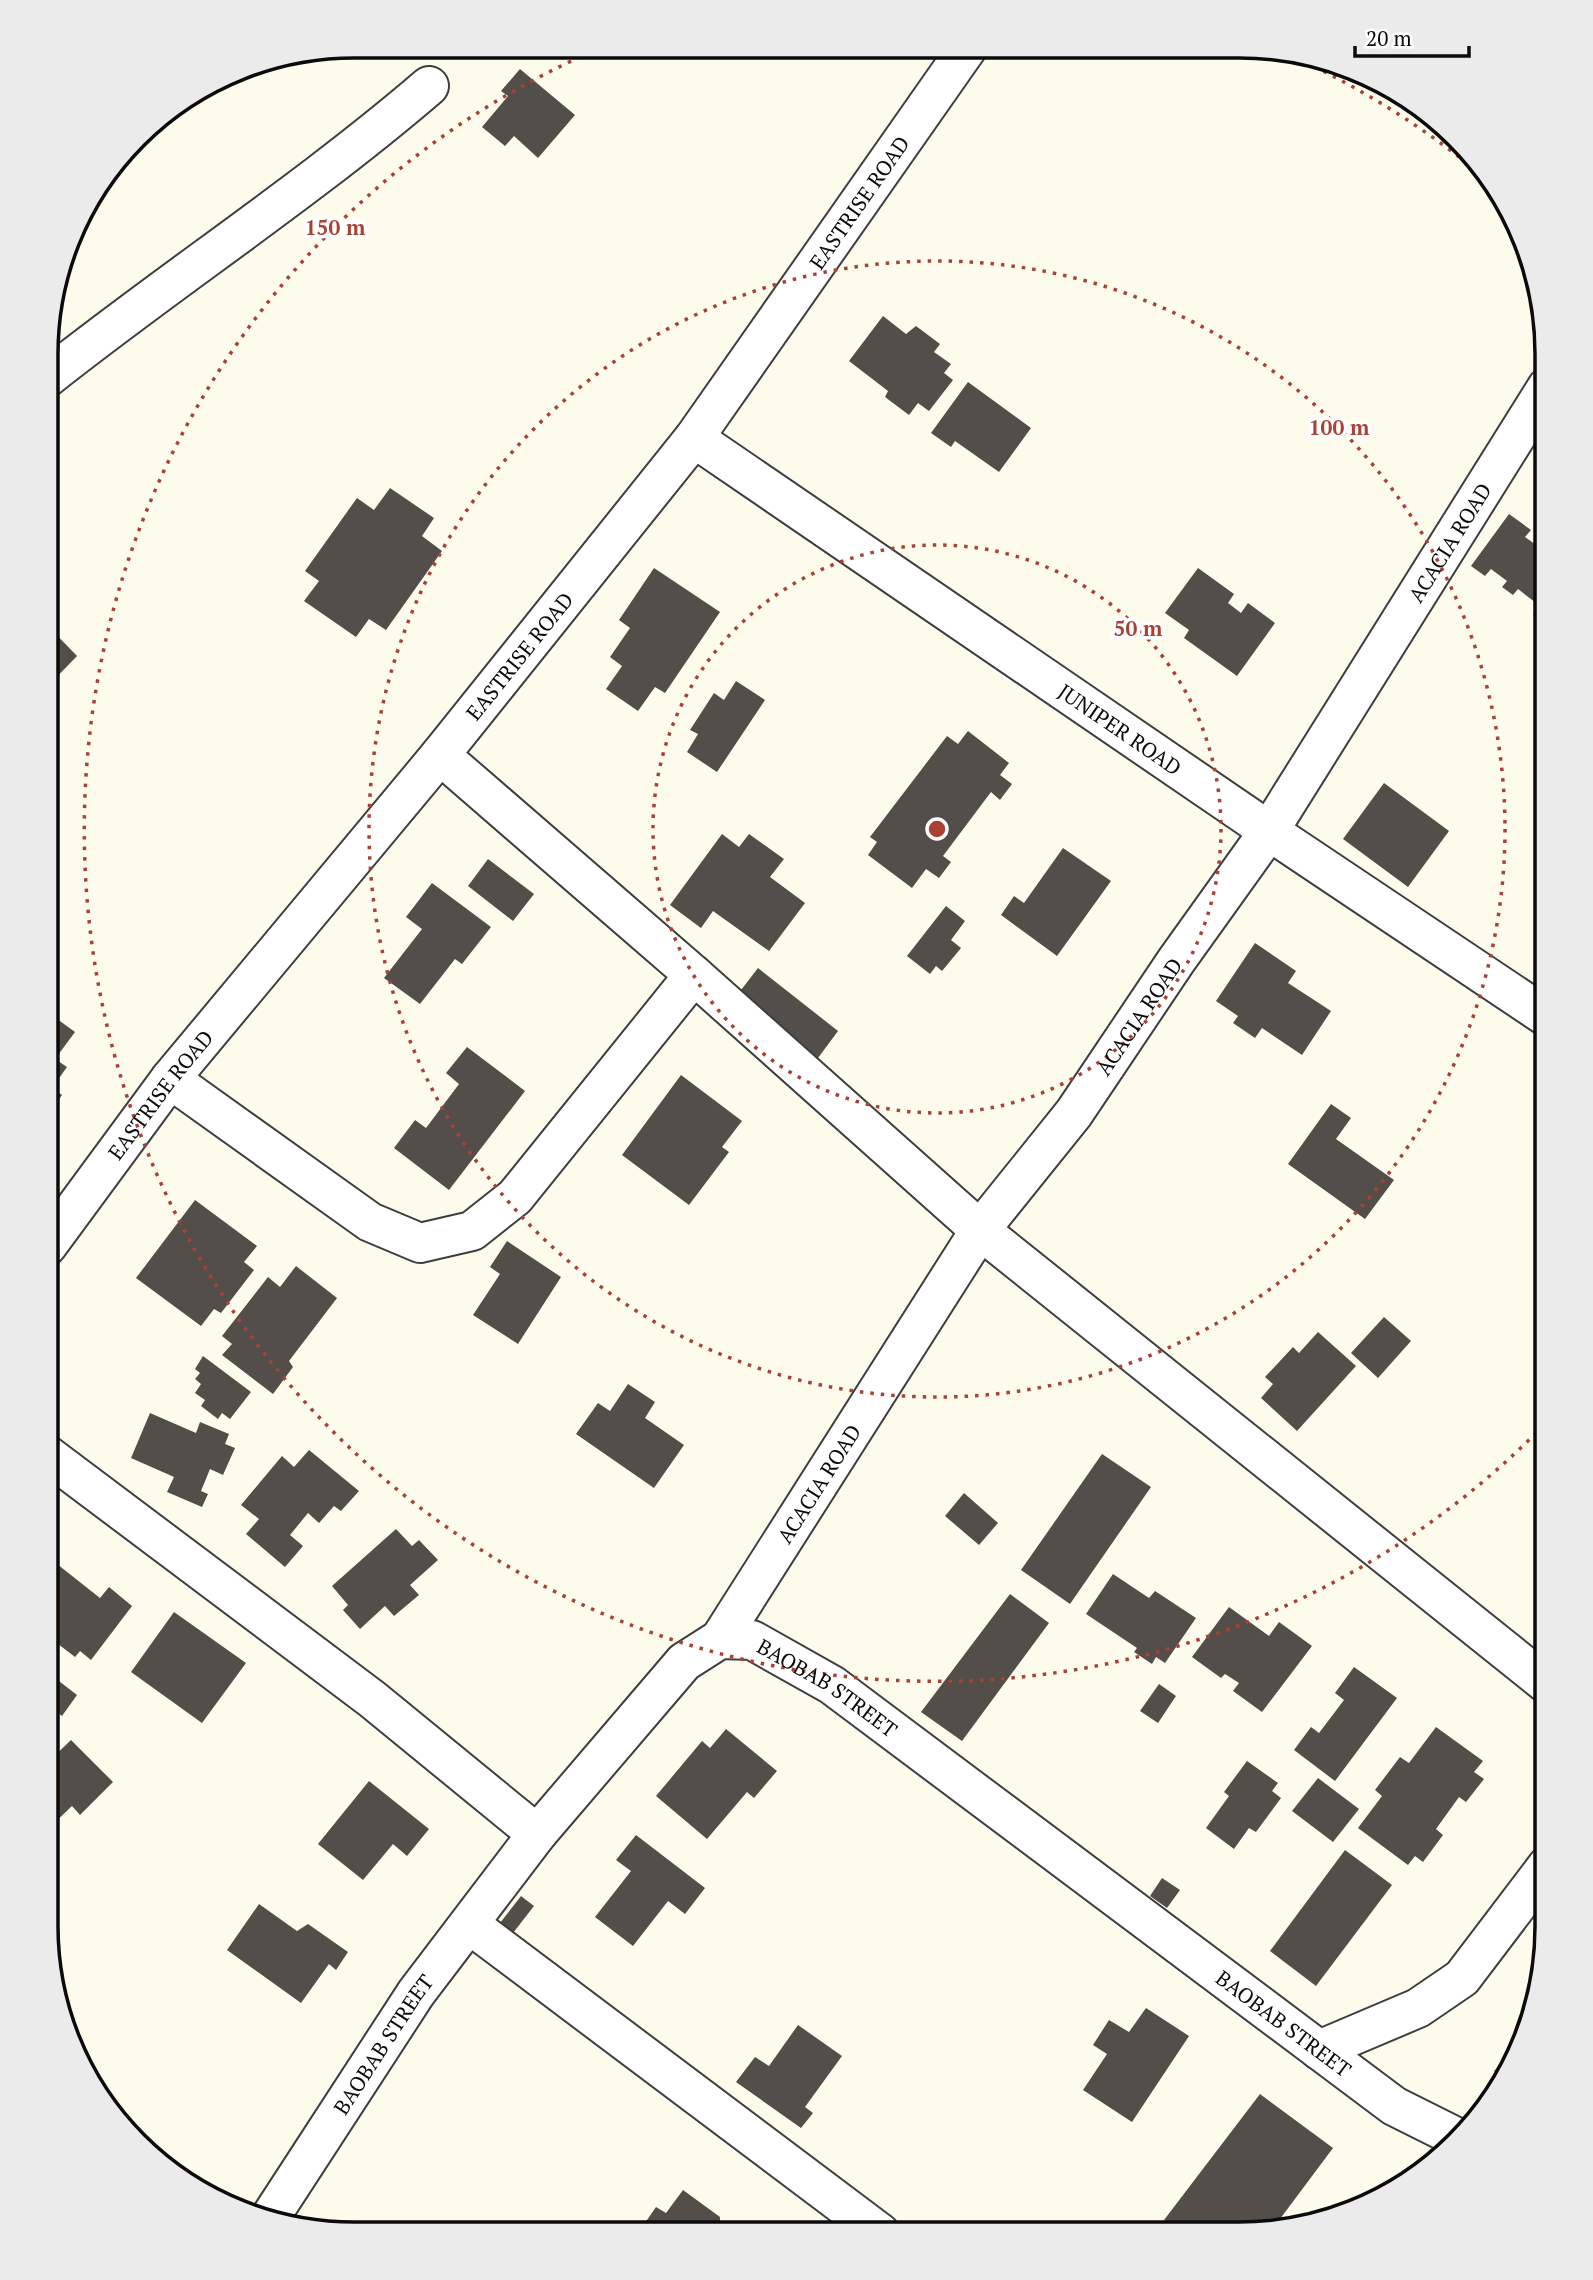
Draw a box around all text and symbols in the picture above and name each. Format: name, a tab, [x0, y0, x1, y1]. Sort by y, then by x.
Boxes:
scale bar	[1355, 14, 1469, 58]
text: 20 m	[1366, 24, 1412, 52]
street label: EASTRISE ROAD	[803, 130, 915, 275]
text: 150 m	[305, 213, 366, 241]
text: 100 m	[1309, 413, 1370, 441]
street label: ACACIA ROAD	[1402, 478, 1498, 607]
street label: EASTRISE ROAD	[459, 586, 579, 726]
text: 50 m	[1114, 614, 1163, 642]
street label: JUNIPER ROAD	[1053, 677, 1187, 781]
centre of rings	[925, 817, 949, 841]
street label: ACACIA ROAD	[1089, 952, 1188, 1081]
street label: EASTRISE ROAD	[101, 1024, 219, 1165]
street label: ACACIA ROAD	[770, 1419, 867, 1549]
street label: BAOBAB STREET	[752, 1632, 903, 1743]
street label: BAOBAB STREET	[1210, 1964, 1357, 2083]
street label: BAOBAB STREET	[327, 1969, 439, 2120]

